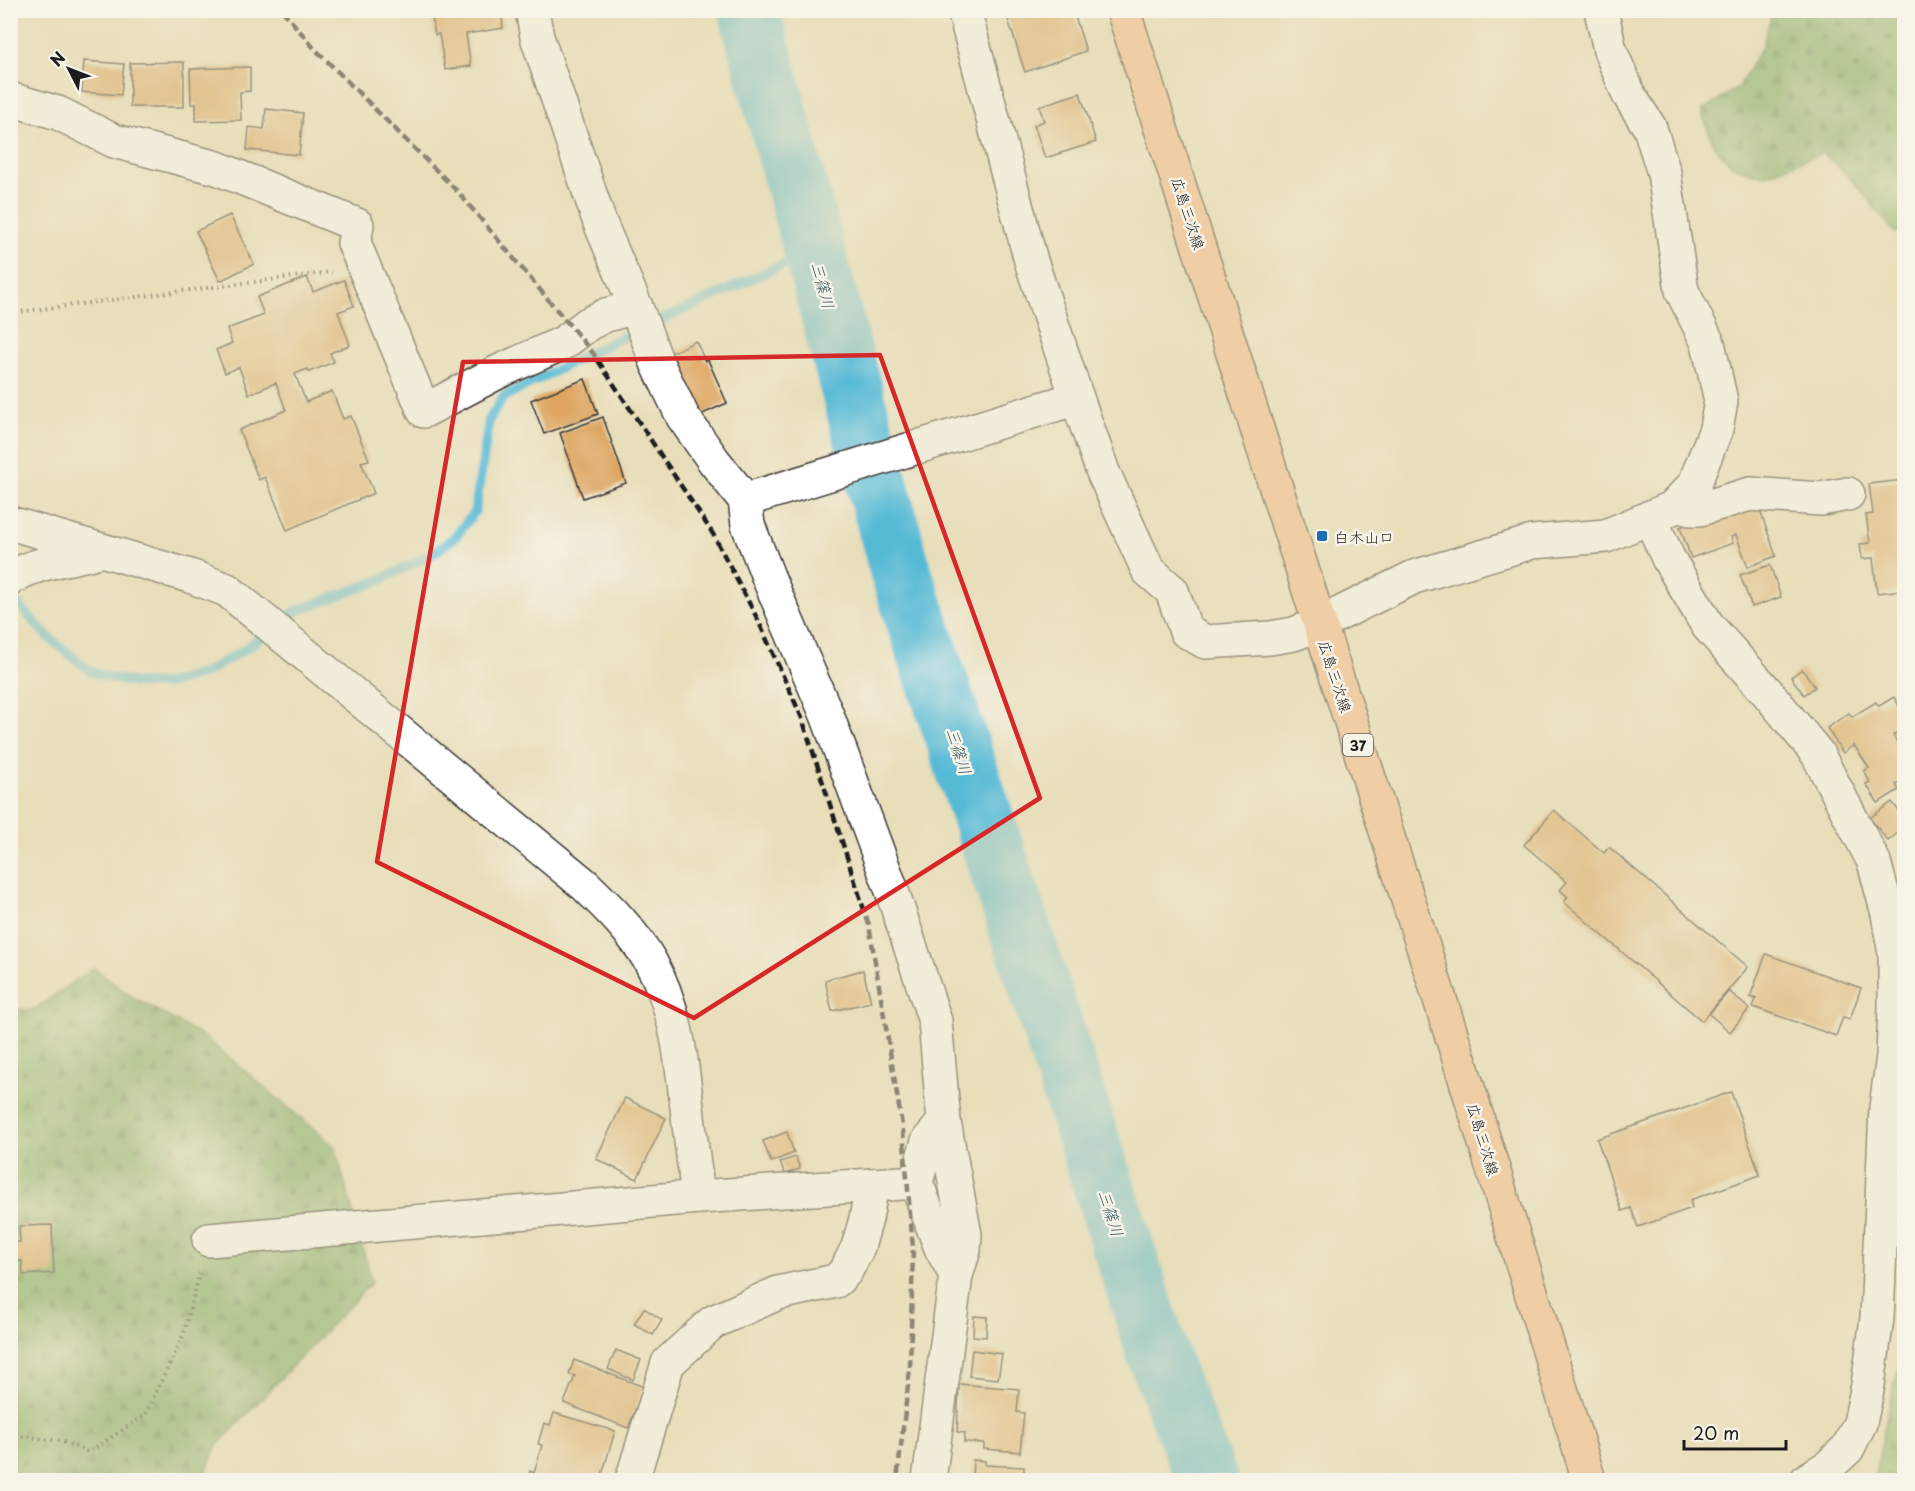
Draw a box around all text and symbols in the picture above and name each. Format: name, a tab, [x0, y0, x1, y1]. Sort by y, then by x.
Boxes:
north arrow	[39, 39, 99, 99]
text: N	[44, 46, 70, 71]
street label: 広島三次線	[1166, 174, 1212, 252]
water label: 三篠川	[806, 259, 842, 311]
place label: 白木山口	[1334, 525, 1394, 548]
marker: 白木山口	[1315, 529, 1329, 543]
street label: 広島三次線	[1313, 637, 1359, 715]
water label: 三篠川	[941, 724, 979, 778]
road number: 37	[1343, 734, 1373, 756]
street label: 広島三次線	[1462, 1100, 1506, 1178]
water label: 三篠川	[1093, 1186, 1131, 1240]
scale bar	[1684, 1413, 1786, 1451]
text: 20 m	[1693, 1419, 1739, 1446]

